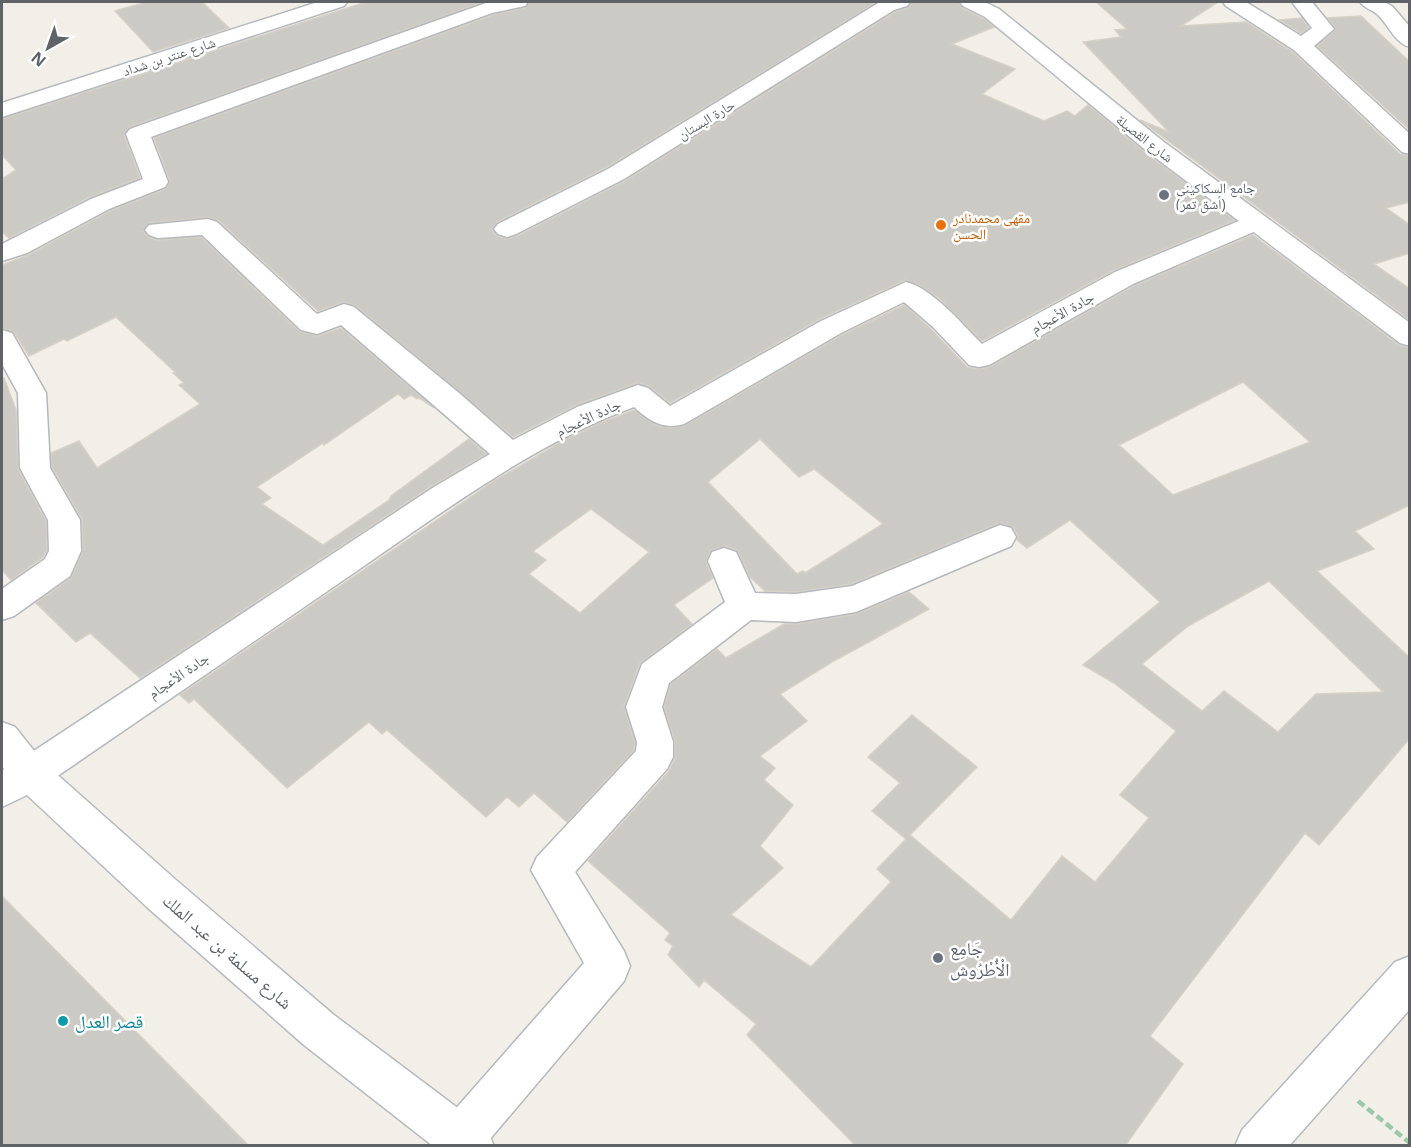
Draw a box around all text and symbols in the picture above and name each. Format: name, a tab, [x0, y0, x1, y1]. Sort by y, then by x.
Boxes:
north arrow	[18, 18, 78, 78]
street label: شارع عنتر بن شداد	[120, 32, 218, 81]
text: N	[26, 47, 50, 72]
street label: حارة البستان	[674, 94, 738, 144]
street label: شارع القصيلة	[1112, 110, 1178, 167]
place label: جامع السكاكيني (أشق تمر)	[1176, 178, 1255, 214]
marker: جامع السكاكيني (أشق تمر)	[1157, 188, 1171, 202]
place label: مقهى محمدنادر الحسن	[952, 208, 1030, 243]
marker: مقهى محمدنادر الحسن	[934, 218, 948, 232]
street label: جادة الأعجام	[1027, 286, 1098, 338]
street label: جادة الأعجام	[552, 393, 625, 442]
street label: جادة الأعجام	[144, 647, 213, 704]
street label: شارع مسلمة بن عبد الملك	[158, 888, 298, 1014]
place label: جَامِع الْأُطْرُوش	[950, 936, 1009, 981]
marker: جَامِع الْأُطْرُوش	[931, 951, 945, 965]
place label: قصر العدل	[75, 1009, 143, 1033]
marker: قصر العدل	[56, 1014, 70, 1028]

